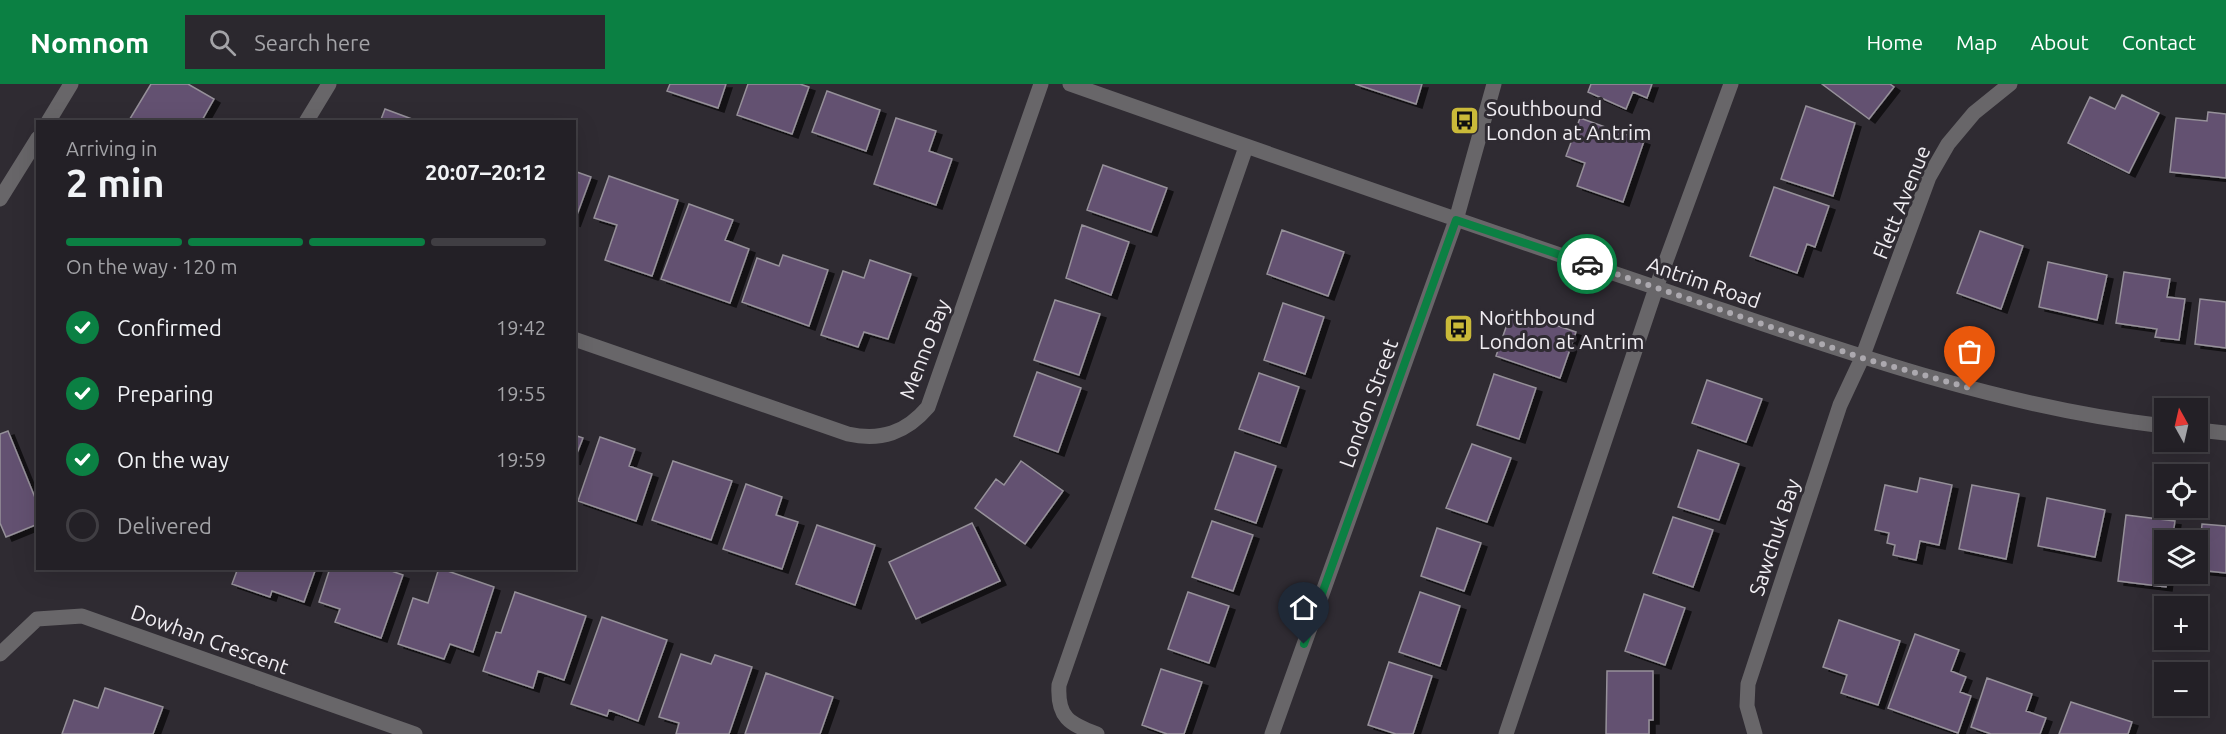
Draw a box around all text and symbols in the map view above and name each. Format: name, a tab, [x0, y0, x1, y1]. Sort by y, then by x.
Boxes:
search box	[185, 15, 605, 69]
icon: search	[206, 26, 239, 59]
text: Nomnom	[30, 27, 149, 58]
text: Search here	[254, 30, 371, 55]
text: Home	[1866, 30, 1923, 54]
text: Map	[1956, 30, 1997, 54]
text: About	[2030, 30, 2089, 54]
text: Contact	[2122, 30, 2196, 54]
place label: Southbound London at Antrim	[1486, 96, 1651, 144]
bus stop icon: Southbound London at Antrim	[1449, 104, 1481, 136]
text: Arriving in	[66, 137, 157, 160]
street label: Flett Avenue	[1867, 142, 1935, 262]
text: 20:07–20:12	[425, 159, 546, 184]
text: 2 min	[66, 161, 165, 204]
courier	[1557, 234, 1617, 294]
icon: car	[1571, 248, 1604, 281]
street label: Antrim Road	[1644, 251, 1764, 313]
text: On the way · 120 m	[66, 255, 238, 278]
street label: Menno Bay	[894, 296, 954, 402]
place label: Northbound London at Antrim	[1479, 305, 1644, 353]
icon: check	[66, 311, 99, 344]
bus stop icon: Northbound London at Antrim	[1442, 313, 1474, 345]
text: Confirmed	[117, 315, 222, 340]
text: 19:42	[496, 316, 546, 339]
pin	[1944, 326, 1995, 388]
street label: London Street	[1334, 335, 1402, 471]
icon: bag	[1953, 335, 1986, 368]
icon: check	[66, 377, 99, 410]
text: Preparing	[117, 381, 214, 406]
text: 19:55	[496, 382, 546, 405]
north arrow	[2154, 398, 2208, 452]
map controls	[2154, 398, 2208, 716]
icon: check	[66, 443, 99, 476]
text: On the way	[117, 447, 229, 472]
text: 19:59	[496, 448, 546, 471]
button: locate	[2154, 464, 2208, 518]
street label: Sawchuk Bay	[1744, 476, 1804, 598]
text: Delivered	[117, 513, 212, 538]
button: layers	[2154, 530, 2208, 584]
pin	[1278, 582, 1329, 644]
icon: home	[1287, 591, 1320, 624]
button: +	[2154, 596, 2208, 650]
street label: Dowhan Crescent	[128, 599, 292, 679]
button: −	[2154, 662, 2208, 716]

